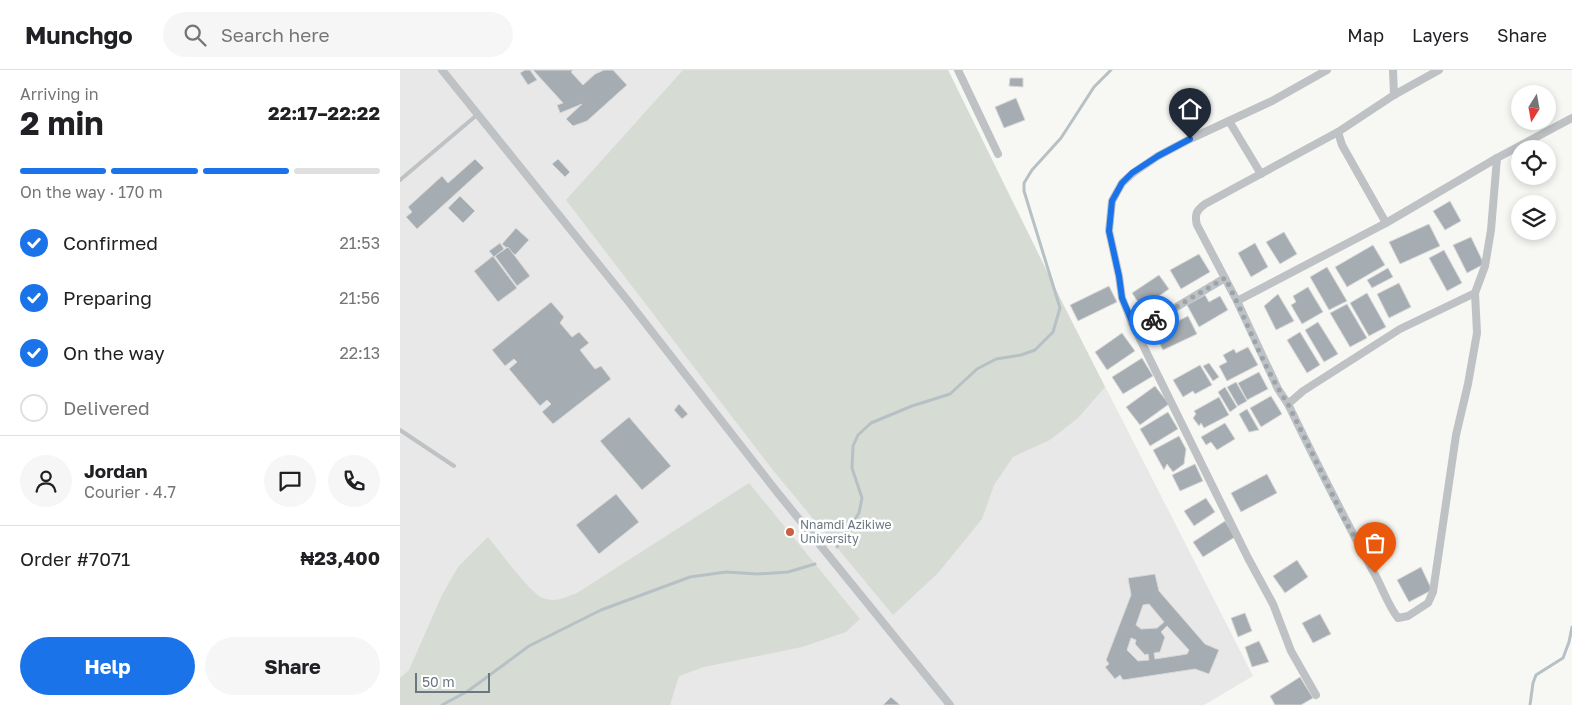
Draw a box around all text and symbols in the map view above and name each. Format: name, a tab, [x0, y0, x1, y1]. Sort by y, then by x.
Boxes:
search box	[163, 12, 513, 57]
text: Munchgo	[25, 20, 133, 49]
icon: search	[181, 21, 209, 49]
text: Search here	[221, 23, 330, 46]
text: Map	[1347, 24, 1384, 46]
text: Layers	[1412, 24, 1469, 46]
text: Share	[1497, 24, 1547, 46]
text: Arriving in	[20, 84, 99, 104]
north arrow	[1511, 85, 1556, 130]
map controls	[1511, 85, 1556, 240]
pin	[1169, 88, 1211, 139]
icon: home	[1176, 95, 1204, 123]
text: 22:17–22:22	[268, 101, 380, 124]
text: 2 min	[20, 104, 104, 142]
button: locate	[1511, 140, 1556, 185]
text: On the way · 170 m	[20, 182, 163, 202]
button: layers	[1511, 195, 1556, 240]
icon: check	[20, 229, 48, 257]
text: Confirmed	[63, 231, 158, 254]
text: 21:53	[340, 233, 380, 253]
icon: check	[20, 284, 48, 312]
text: Preparing	[63, 286, 152, 309]
text: 21:56	[339, 288, 380, 308]
courier	[1129, 295, 1179, 345]
icon: bike	[1140, 306, 1168, 334]
icon: check	[20, 339, 48, 367]
text: On the way	[63, 341, 165, 364]
text: 22:13	[340, 343, 380, 363]
text: Delivered	[63, 396, 150, 419]
button: person	[20, 455, 72, 507]
button: chat	[264, 455, 316, 507]
button: phone	[328, 455, 380, 507]
text: Jordan	[84, 459, 148, 482]
text: Courier · 4.7	[84, 482, 176, 502]
place label: Nnamdi Azikiwe University	[800, 517, 892, 546]
pin	[1354, 522, 1396, 573]
marker: Nnamdi Azikiwe University	[784, 526, 796, 538]
icon: bag	[1361, 529, 1389, 557]
text: ₦23,400	[300, 546, 380, 569]
text: Order #7071	[20, 547, 130, 570]
button: Help	[20, 637, 195, 695]
button: Share	[205, 637, 380, 695]
scale bar	[415, 670, 490, 693]
text: 50 m	[422, 673, 455, 690]

